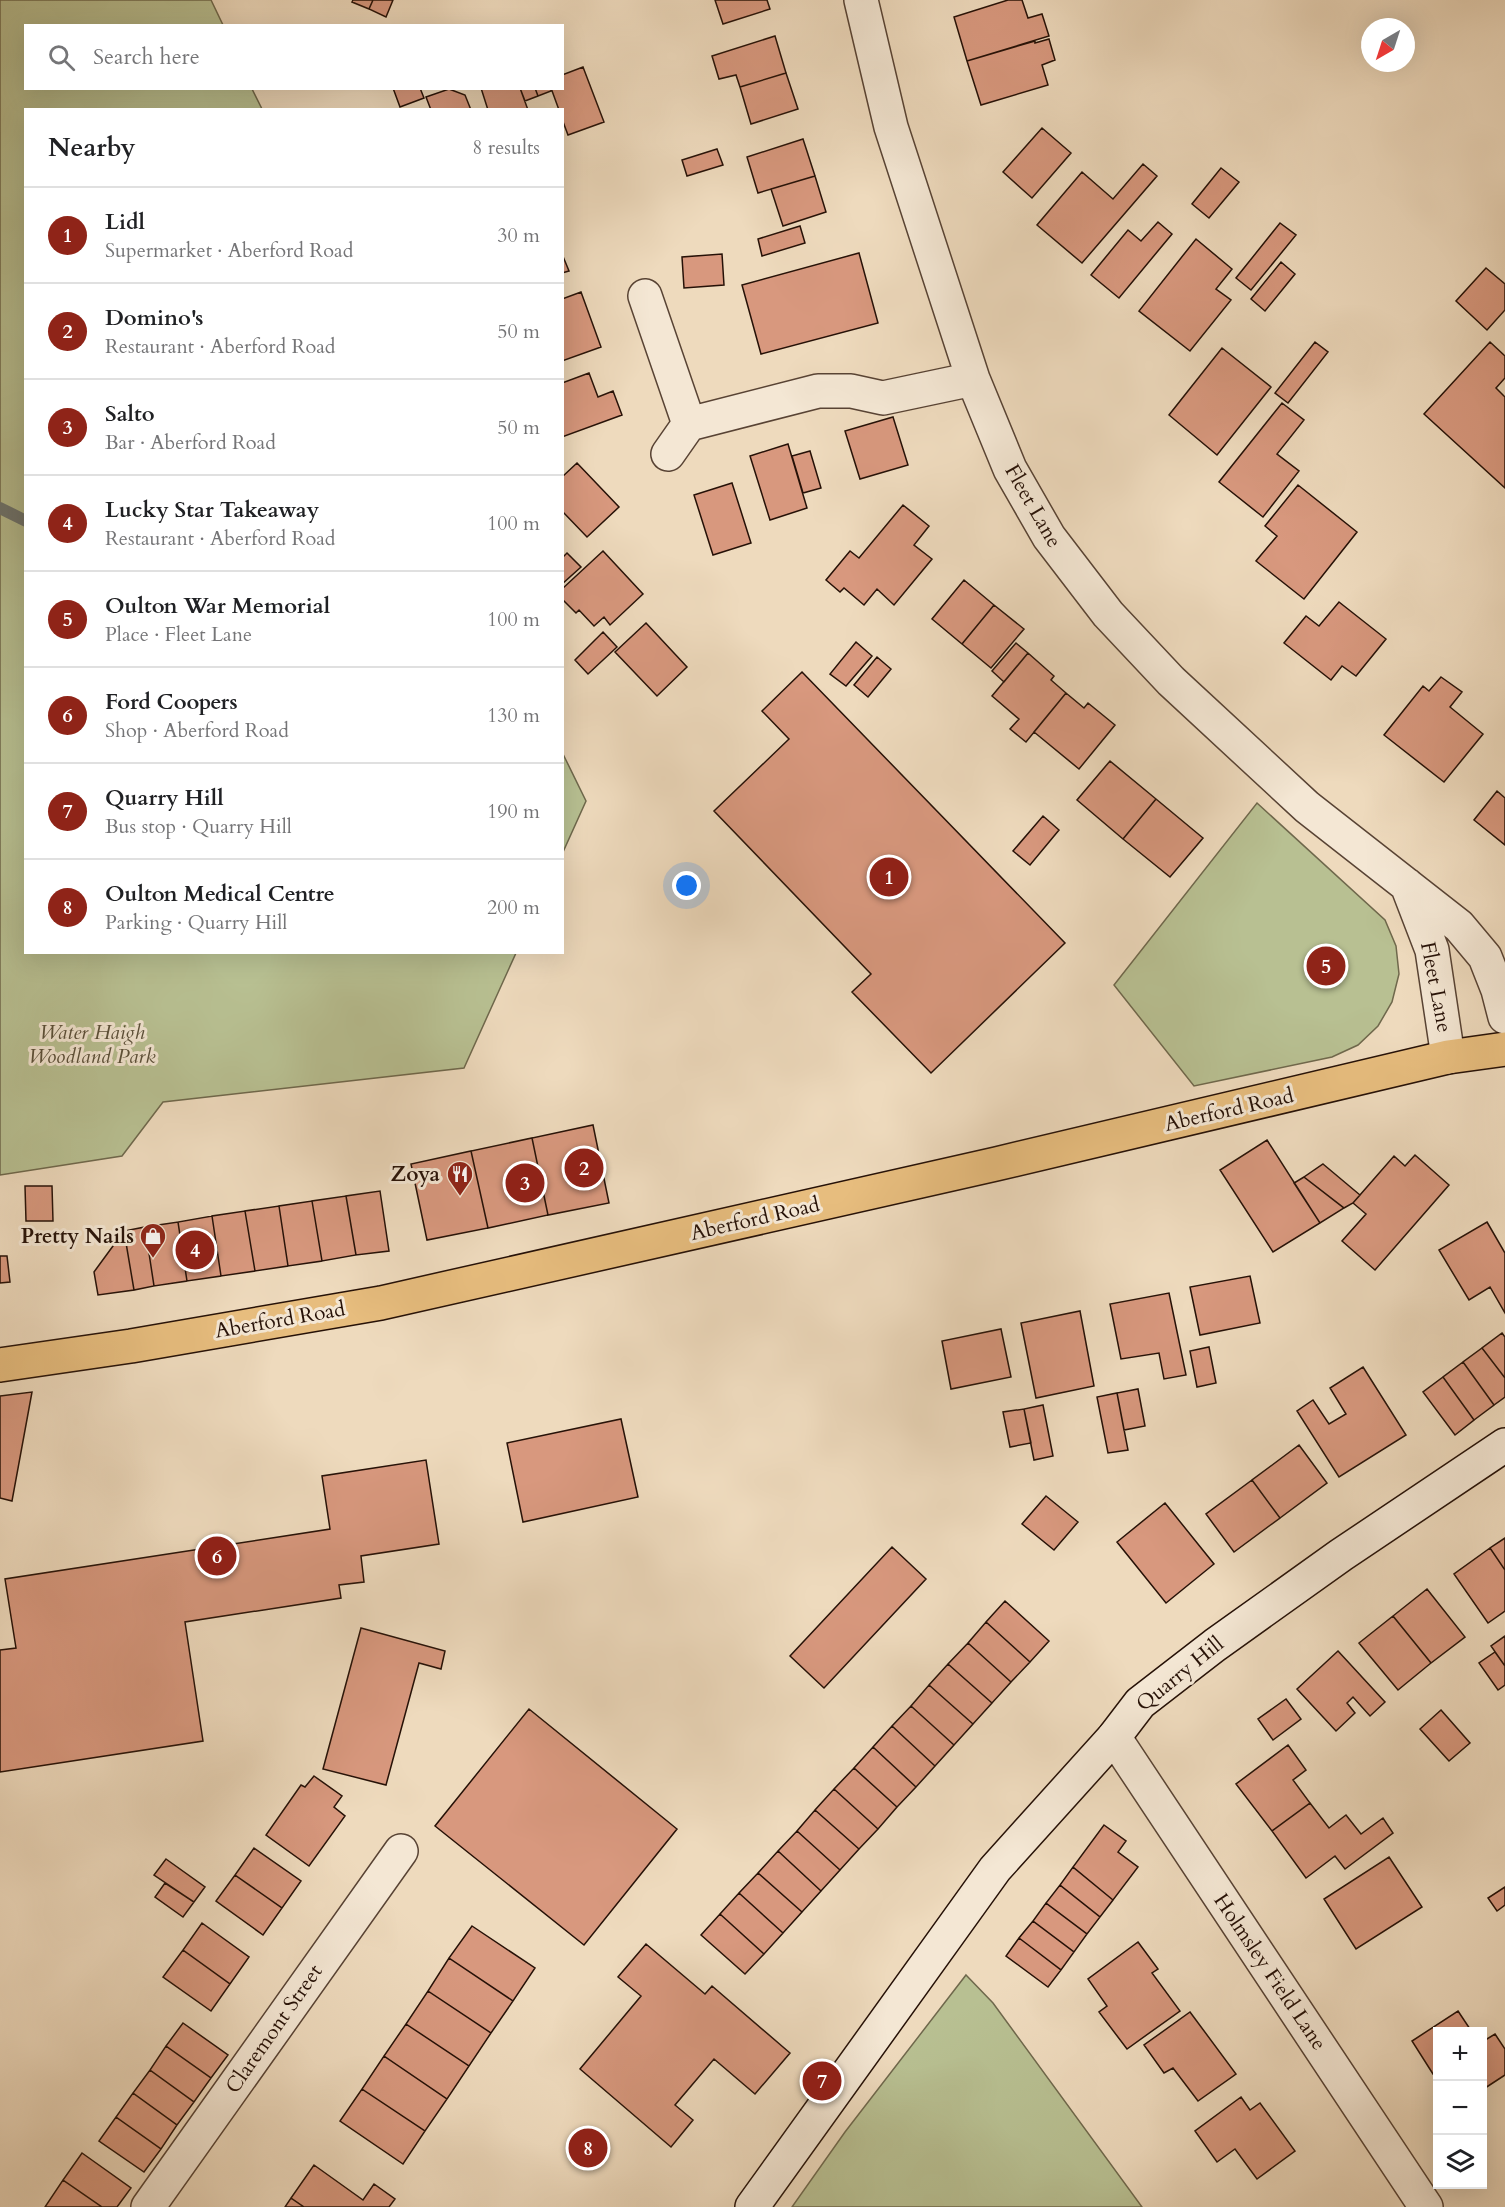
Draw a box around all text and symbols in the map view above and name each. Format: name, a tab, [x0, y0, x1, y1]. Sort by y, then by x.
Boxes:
north arrow	[1361, 18, 1415, 72]
search box	[24, 24, 564, 90]
icon: search	[45, 41, 78, 74]
text: Search here	[93, 42, 200, 72]
text: Nearby	[48, 130, 136, 165]
text: 8 results	[472, 134, 540, 161]
text: Lidl	[105, 207, 145, 237]
text: 1	[62, 222, 73, 249]
text: 30 m	[497, 222, 540, 249]
text: Supermarket · Aberford Road	[105, 237, 353, 264]
text: Domino's	[105, 303, 203, 333]
text: 2	[62, 318, 73, 345]
text: 50 m	[497, 318, 540, 345]
text: Restaurant · Aberford Road	[105, 333, 336, 360]
text: Salto	[105, 399, 155, 429]
text: 3	[62, 414, 73, 441]
text: 50 m	[497, 414, 540, 441]
text: Bar · Aberford Road	[105, 429, 276, 456]
street label: Fleet Lane	[997, 459, 1069, 553]
text: Lucky Star Takeaway	[105, 495, 319, 525]
text: 4	[62, 510, 73, 537]
text: 100 m	[487, 510, 540, 537]
text: Restaurant · Aberford Road	[105, 525, 336, 552]
text: Oulton War Memorial	[105, 591, 330, 621]
text: 5	[62, 606, 73, 633]
text: 100 m	[487, 606, 540, 633]
text: Place · Fleet Lane	[105, 621, 252, 648]
text: Ford Coopers	[105, 687, 238, 717]
text: 6	[62, 702, 73, 729]
text: 130 m	[487, 702, 540, 729]
text: Shop · Aberford Road	[105, 717, 289, 744]
text: Quarry Hill	[105, 783, 224, 813]
text: 7	[62, 798, 73, 825]
text: 190 m	[487, 798, 540, 825]
text: Bus stop · Quarry Hill	[105, 813, 292, 840]
pin: 1	[870, 854, 908, 900]
your location	[672, 871, 701, 900]
text: Oulton Medical Centre	[105, 879, 335, 909]
text: 8	[62, 894, 73, 921]
text: 200 m	[487, 894, 540, 921]
text: Parking · Quarry Hill	[105, 909, 287, 936]
street label: Fleet Lane	[1413, 939, 1459, 1035]
pin: 5	[1306, 944, 1346, 988]
park label: Water Haigh Woodland Park	[28, 1018, 156, 1071]
street label: Aberford Road	[1162, 1081, 1296, 1139]
pin: 2	[564, 1146, 604, 1190]
restaurant icon: Zoya	[445, 1159, 475, 1197]
place label: Zoya	[391, 1160, 441, 1189]
pin: 3	[506, 1160, 544, 1206]
street label: Aberford Road	[688, 1190, 822, 1248]
shop icon: Pretty Nails	[138, 1221, 168, 1259]
place label: Pretty Nails	[21, 1222, 134, 1251]
pin: 4	[176, 1228, 214, 1272]
street label: Aberford Road	[213, 1294, 347, 1346]
pin: 6	[198, 1534, 236, 1578]
street label: Quarry Hill	[1130, 1630, 1230, 1718]
street label: Holmsley Field Lane	[1207, 1888, 1333, 2056]
street label: Claremont Street	[219, 1958, 330, 2099]
map controls	[1433, 2027, 1487, 2189]
button: +	[1433, 2027, 1487, 2081]
pin: 7	[802, 2058, 842, 2104]
button: −	[1433, 2081, 1487, 2135]
pin: 8	[568, 2126, 608, 2170]
button: layers	[1433, 2135, 1487, 2189]

